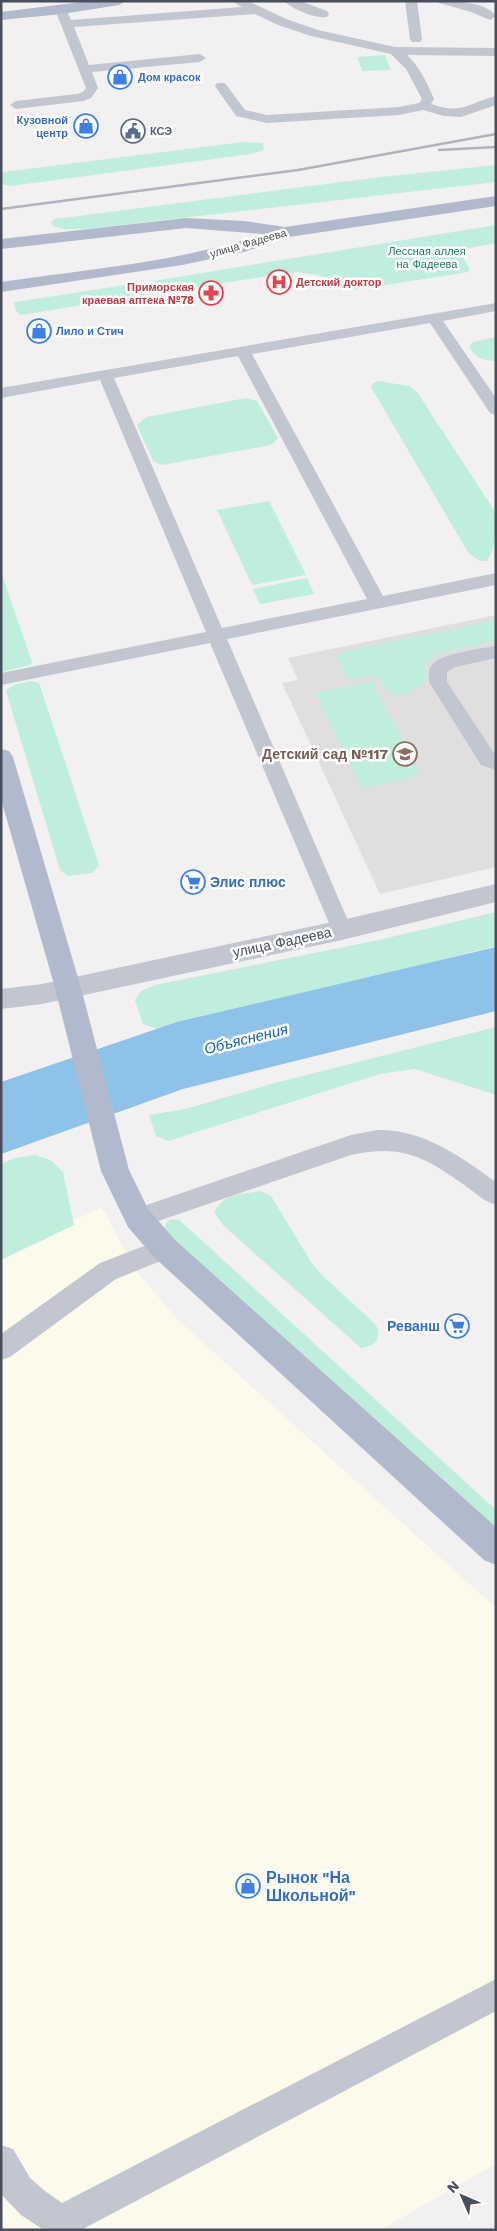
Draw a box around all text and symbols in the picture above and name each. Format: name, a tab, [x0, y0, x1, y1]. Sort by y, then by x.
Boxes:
shop icon: Дом красок	[107, 64, 133, 90]
place label: Дом красок	[138, 71, 201, 84]
shop icon: Кузовной центр	[73, 113, 99, 139]
place label: Кузовной центр	[17, 114, 68, 140]
public building icon: КСЭ	[120, 118, 146, 144]
place label: КСЭ	[150, 125, 172, 138]
street label: улица Фадеева	[208, 226, 289, 261]
park label: Лессная аллея на Фадеева	[388, 245, 466, 271]
hospital icon: Детский доктор	[266, 269, 292, 295]
place label: Детский доктор	[296, 276, 382, 289]
pharmacy icon: Приморская краевая аптека №78	[198, 280, 224, 306]
place label: Приморская краевая аптека №78	[82, 281, 194, 307]
shop icon: Лило и Стич	[26, 318, 52, 344]
place label: Лило и Стич	[56, 325, 124, 338]
school or university icon: Детский сад №117	[392, 741, 418, 767]
place label: Детский сад №117	[262, 746, 388, 762]
supermarket icon: Элис плюс	[180, 869, 206, 895]
place label: Элис плюс	[210, 874, 286, 890]
street label: улица Фадеева	[231, 924, 333, 960]
water label: Объяснения	[202, 1020, 290, 1058]
supermarket icon: Реванш	[444, 1313, 470, 1339]
place label: Реванш	[387, 1318, 440, 1334]
place label: Рынок "На Школьной"	[266, 1868, 356, 1905]
shop icon: Рынок "На Школьной"	[235, 1873, 261, 1899]
north arrow	[437, 2171, 487, 2221]
text: N	[443, 2177, 462, 2196]

